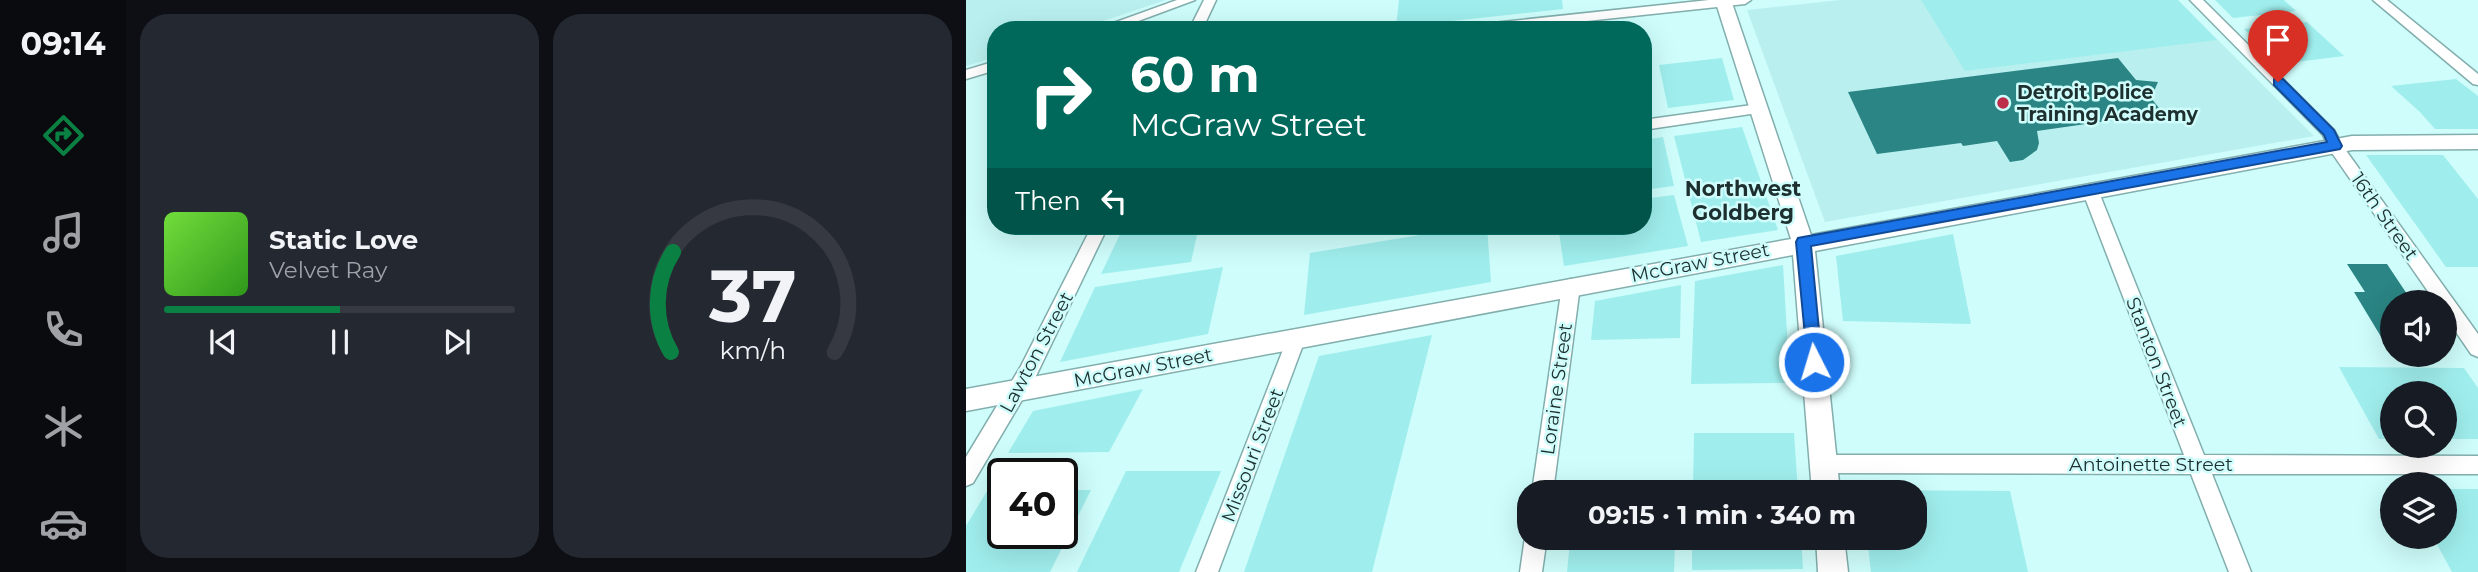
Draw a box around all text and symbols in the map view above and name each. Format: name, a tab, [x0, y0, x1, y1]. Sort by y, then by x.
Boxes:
pin	[2248, 10, 2308, 82]
icon: arrive	[2259, 21, 2297, 59]
text: 09:14	[20, 24, 106, 63]
text: 60 m	[1130, 45, 1260, 104]
icon: right	[1015, 49, 1106, 140]
place label: Detroit Police Training Academy	[2017, 81, 2199, 126]
marker: Detroit Police Training Academy	[1995, 95, 2011, 111]
text: McGraw Street	[1130, 105, 1367, 144]
icon: directions	[39, 111, 88, 160]
street label: 16th Street	[2346, 168, 2423, 265]
district label: Northwest Goldberg	[1685, 176, 1801, 225]
icon: left	[1095, 182, 1133, 220]
text: Then	[1015, 185, 1081, 217]
icon: music	[39, 208, 88, 257]
text: Static Love	[269, 224, 418, 256]
street label: McGraw Street	[1629, 238, 1772, 287]
text: 37	[708, 252, 796, 340]
text: Velvet Ray	[269, 256, 387, 284]
street label: Lawton Street	[995, 288, 1078, 417]
map controls	[2380, 290, 2457, 549]
button: sound	[2380, 290, 2457, 367]
street label: Stanton Street	[2121, 294, 2192, 431]
icon: phone	[39, 305, 88, 354]
street label: Loraine Street	[1536, 321, 1577, 456]
icon: previous	[204, 323, 242, 361]
icon: pause	[321, 323, 359, 361]
icon: next	[438, 323, 476, 361]
position arrow	[1777, 325, 1851, 399]
text: km/h	[719, 335, 786, 365]
street label: McGraw Street	[1072, 343, 1215, 392]
button: search	[2380, 381, 2457, 458]
street label: Missouri Street	[1216, 385, 1289, 525]
icon: climate	[39, 402, 88, 451]
street label: Antoinette Street	[2069, 453, 2233, 476]
speed limit sign: 40	[987, 458, 1078, 549]
button: layers	[2380, 472, 2457, 549]
icon: car	[39, 499, 88, 548]
text: 09:15 · 1 min · 340 m	[1588, 499, 1856, 531]

